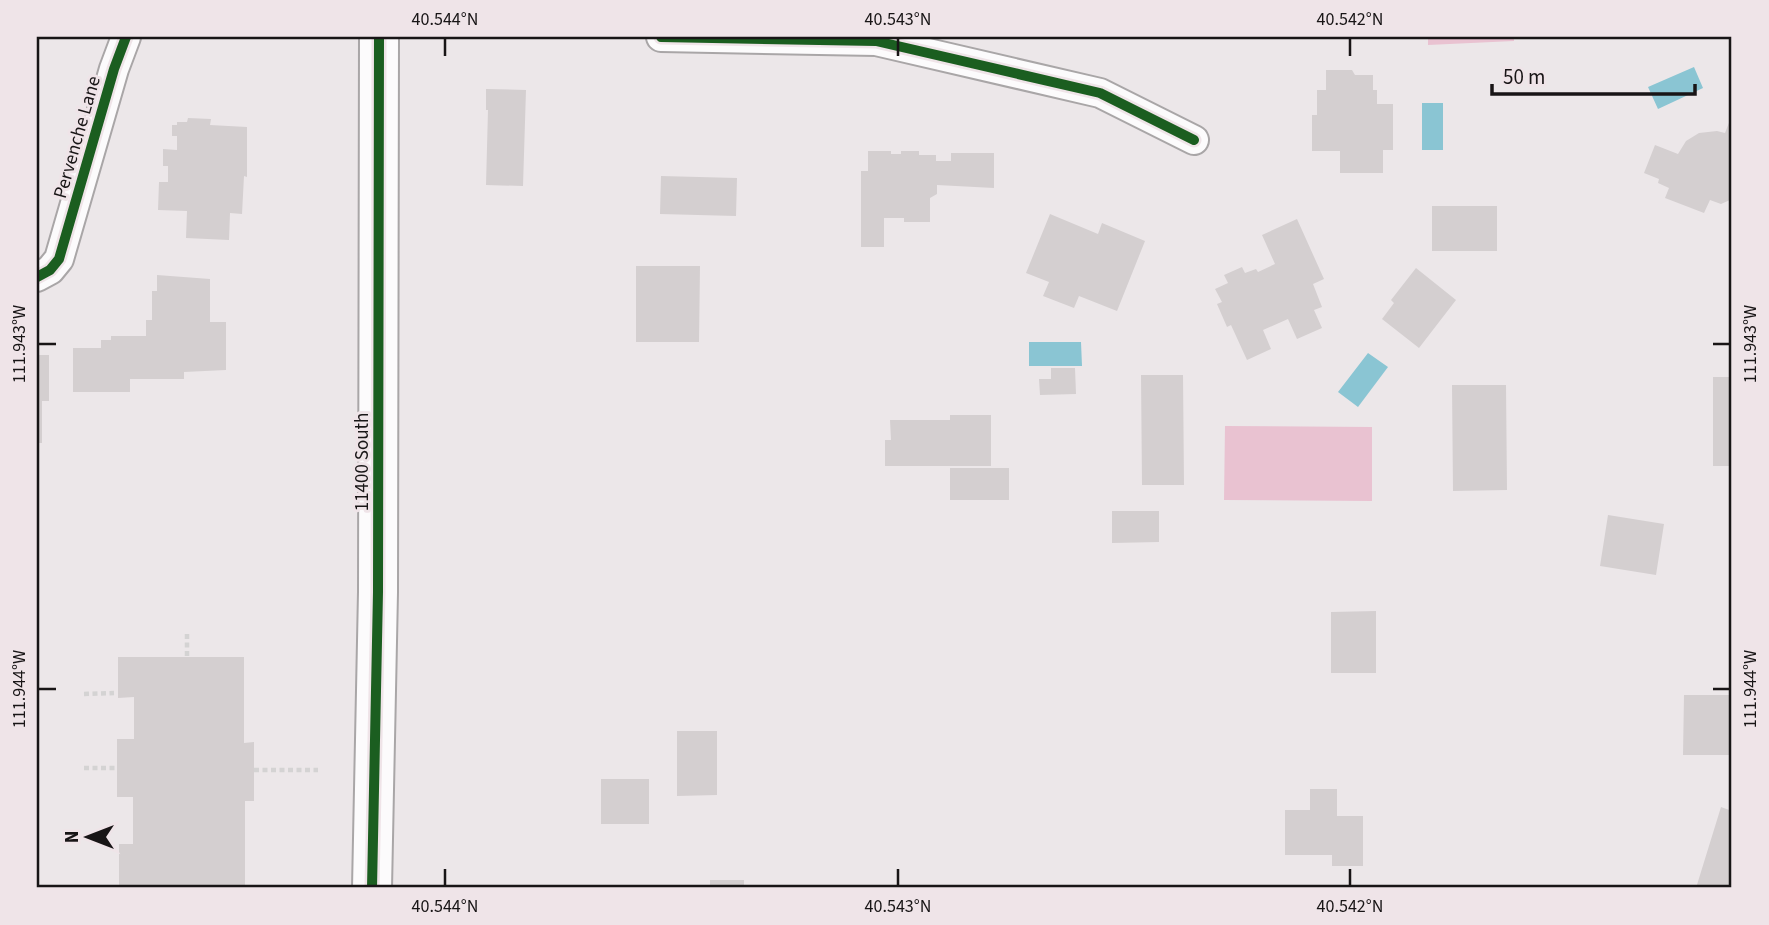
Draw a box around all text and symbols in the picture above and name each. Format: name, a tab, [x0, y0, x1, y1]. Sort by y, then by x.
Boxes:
text: 40.544°N	[412, 7, 478, 32]
text: 40.543°N	[865, 7, 931, 32]
text: 40.542°N	[1317, 7, 1383, 32]
scale bar	[1492, 52, 1696, 96]
text: 50 m	[1503, 62, 1545, 92]
street label: Pervenche Lane	[47, 73, 108, 202]
text: 111.943°W	[7, 305, 32, 383]
text: 111.943°W	[1738, 305, 1763, 383]
street label: 11400 South	[349, 413, 376, 511]
text: 111.944°W	[7, 650, 32, 728]
text: 111.944°W	[1738, 650, 1763, 728]
north arrow	[52, 802, 122, 872]
text: N	[59, 831, 86, 843]
text: 40.544°N	[412, 894, 478, 919]
text: 40.543°N	[865, 894, 931, 919]
text: 40.542°N	[1317, 894, 1383, 919]

